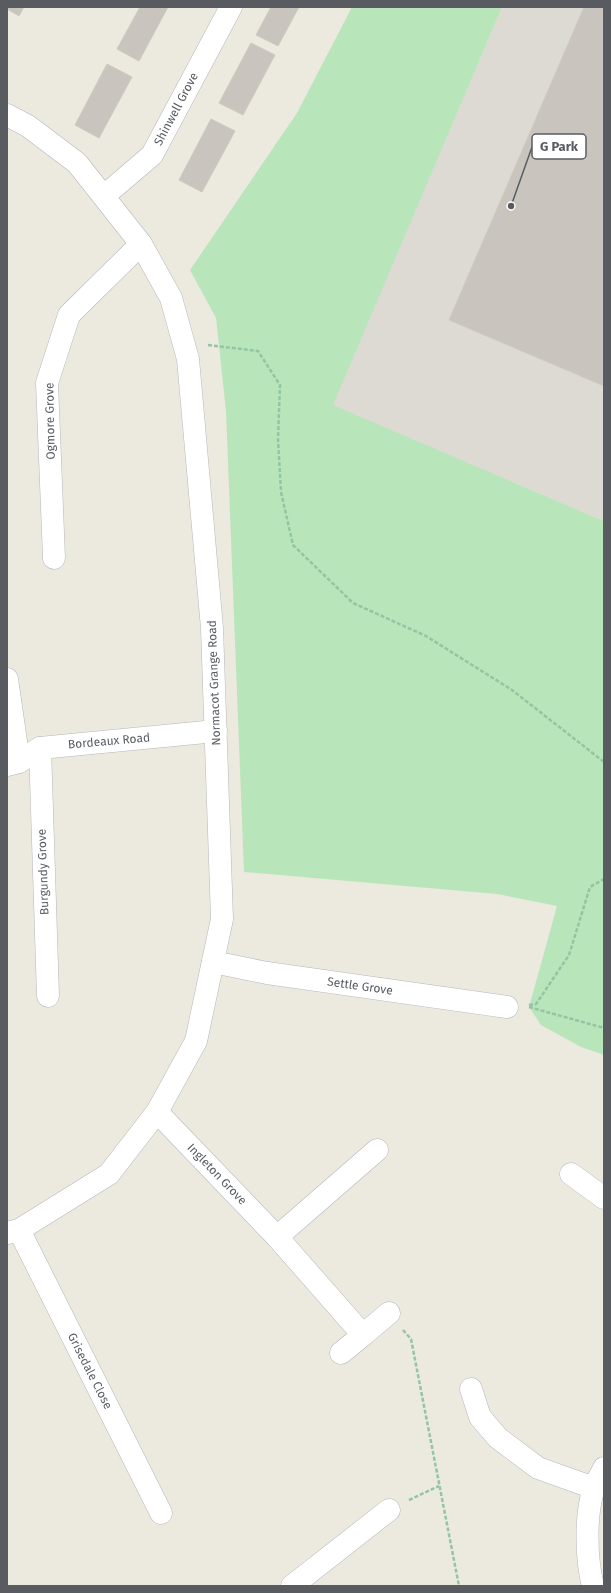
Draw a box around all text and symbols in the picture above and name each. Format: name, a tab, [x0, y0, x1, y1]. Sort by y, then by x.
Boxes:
street label: Shinwell Grove	[151, 70, 201, 148]
callout: G Park	[532, 134, 586, 159]
text: G Park	[540, 139, 579, 154]
street label: Ogmore Grove	[42, 382, 58, 460]
street label: Normacot Grange Road	[205, 620, 223, 746]
street label: Bordeaux Road	[67, 730, 151, 752]
street label: Burgundy Grove	[34, 829, 52, 915]
street label: Settle Grove	[326, 974, 394, 998]
street label: Ingleton Grove	[184, 1141, 250, 1207]
street label: Grisedale Close	[65, 1331, 115, 1411]

